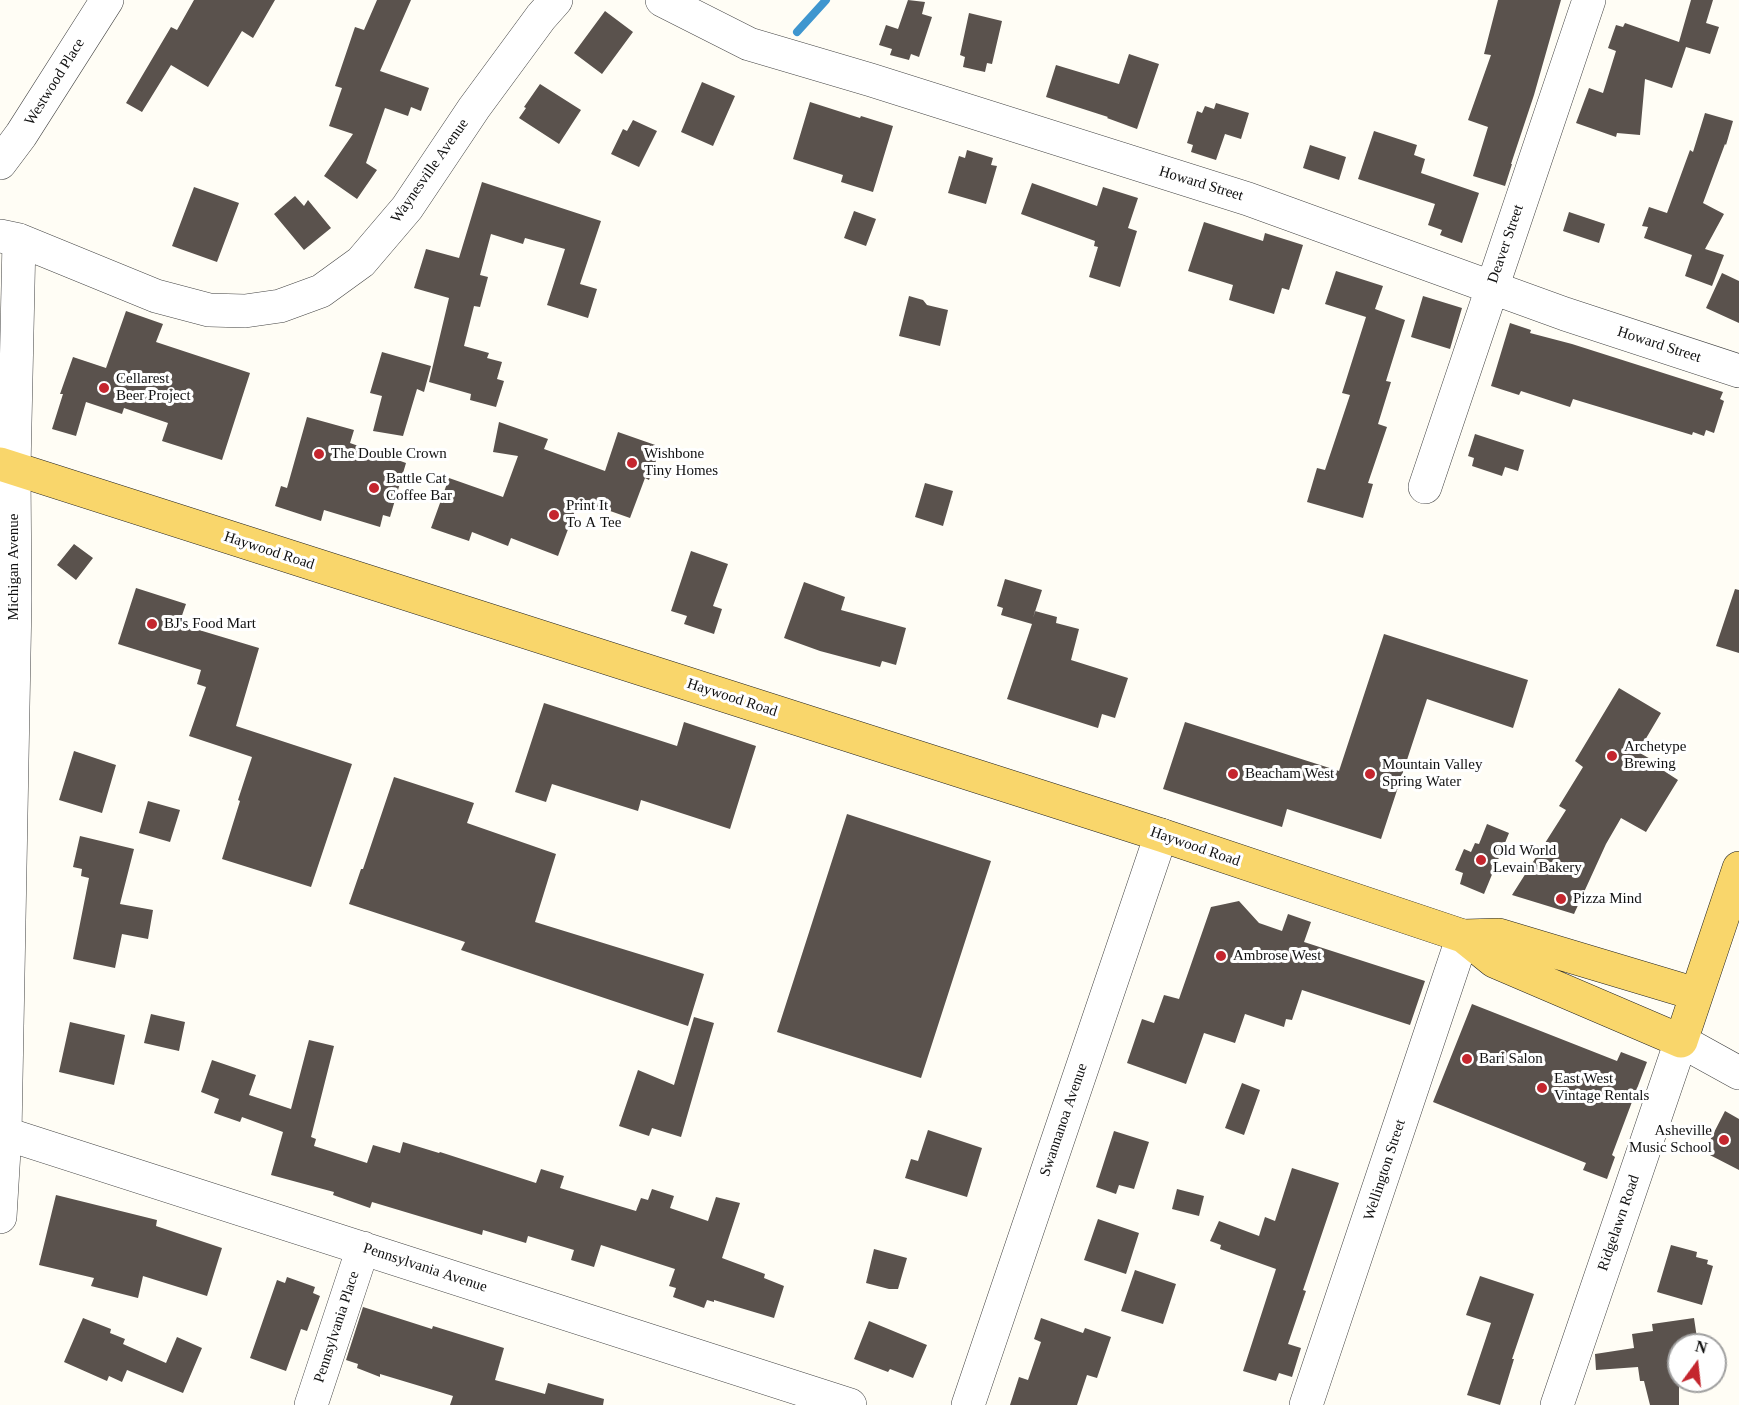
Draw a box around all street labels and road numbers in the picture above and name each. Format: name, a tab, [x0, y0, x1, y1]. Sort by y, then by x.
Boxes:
street label: Westwood Place	[21, 35, 89, 129]
street label: Waynesville Avenue	[387, 115, 473, 227]
street label: Howard Street	[1157, 163, 1245, 205]
street label: Deaver Street	[1484, 202, 1528, 286]
street label: Howard Street	[1615, 323, 1703, 367]
street label: Michigan Avenue	[5, 514, 23, 620]
street label: Haywood Road	[222, 528, 316, 574]
street label: Haywood Road	[685, 675, 779, 721]
street label: Haywood Road	[1148, 823, 1242, 871]
street label: Swannanoa Avenue	[1036, 1061, 1092, 1179]
street label: Wellington Street	[1360, 1117, 1410, 1223]
street label: Ridgelawn Road	[1594, 1173, 1644, 1273]
street label: Pennsylvania Avenue	[361, 1239, 489, 1297]
street label: Pennsylvania Place	[310, 1269, 364, 1385]

